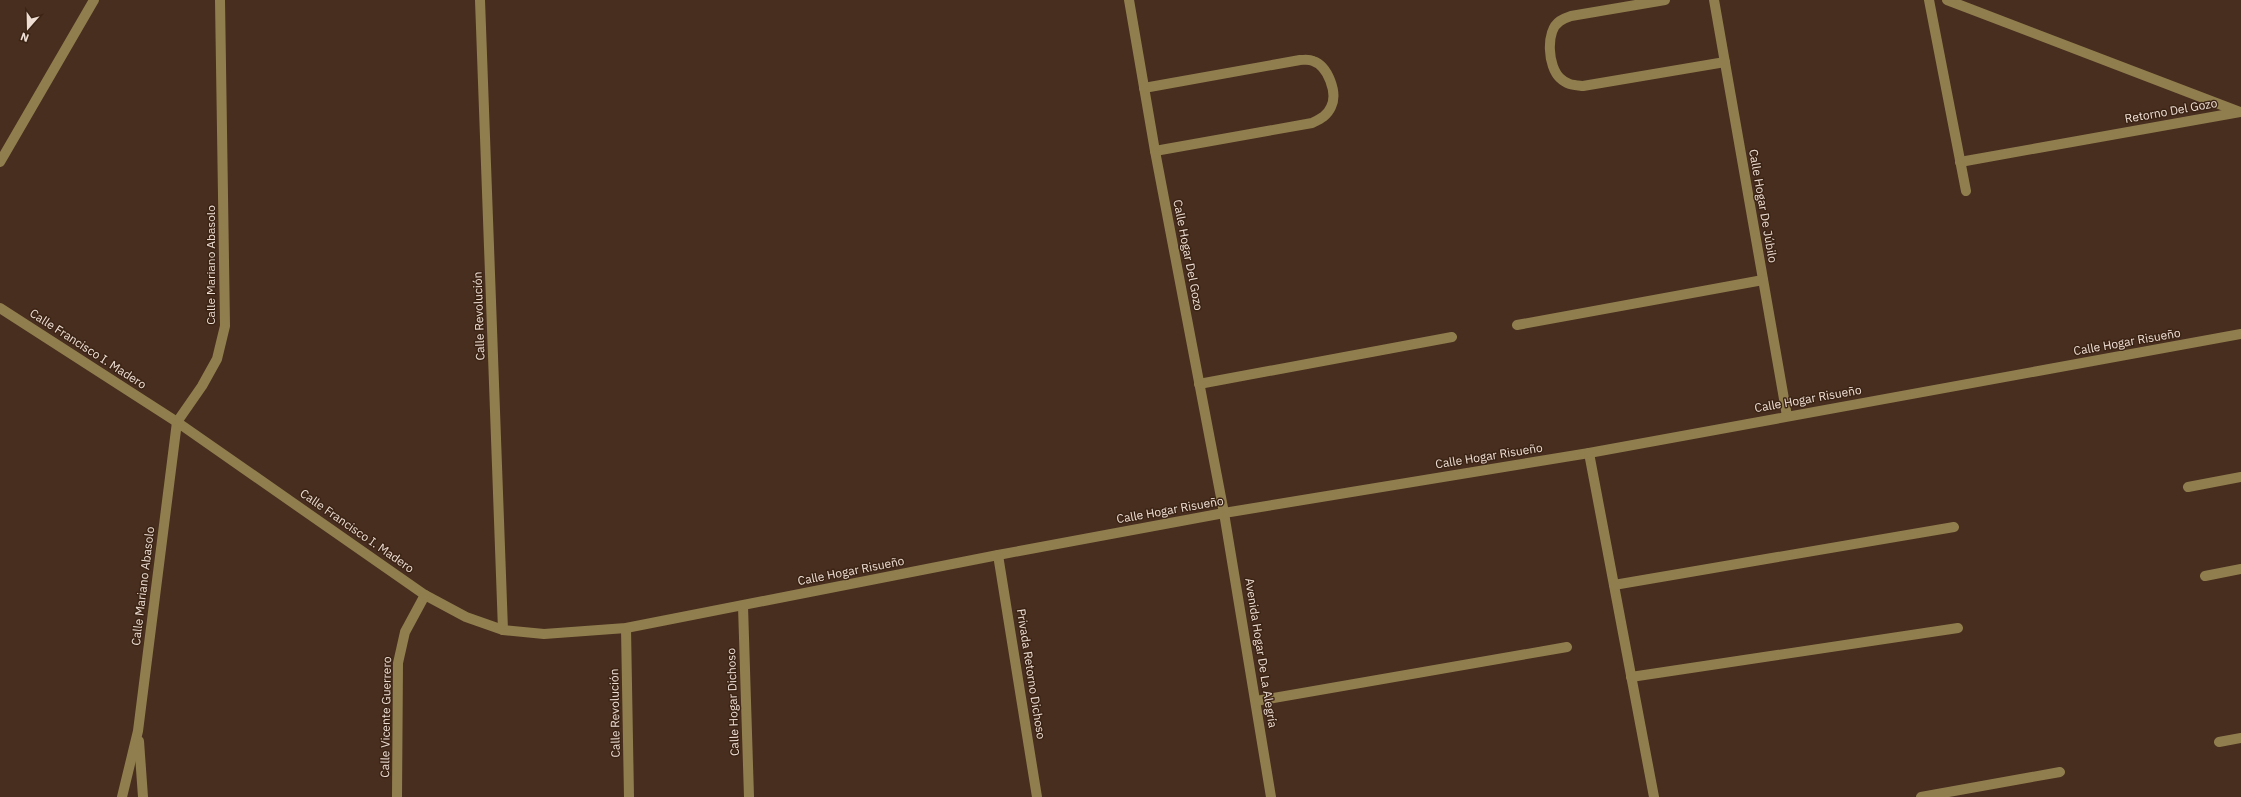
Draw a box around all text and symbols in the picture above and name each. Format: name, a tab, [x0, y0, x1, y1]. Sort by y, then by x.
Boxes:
north arrow	[8, 8, 48, 48]
text: N	[18, 29, 31, 45]
street label: Retorno Del Gozo	[2123, 95, 2219, 126]
street label: Calle Hogar De Júbilo	[1746, 148, 1781, 264]
street label: Calle Hogar Del Gozo	[1170, 198, 1207, 312]
street label: Calle Mariano Abasolo	[203, 205, 218, 325]
street label: Calle Revolución	[469, 271, 488, 361]
street label: Calle Francisco I. Madero	[27, 305, 150, 392]
street label: Calle Hogar Risueño	[2072, 325, 2182, 358]
street label: Calle Hogar Risueño	[1753, 382, 1863, 415]
street label: Calle Hogar Risueño	[1434, 440, 1544, 471]
street label: Calle Francisco I. Madero	[297, 485, 417, 576]
street label: Calle Hogar Risueño	[1115, 493, 1225, 526]
street label: Calle Mariano Abasolo	[128, 525, 157, 646]
street label: Calle Hogar Risueño	[796, 553, 906, 588]
street label: Avenida Hogar De La Alegría	[1242, 577, 1281, 729]
street label: Privada Retorno Dichoso	[1014, 608, 1049, 740]
street label: Calle Hogar Dichoso	[723, 647, 742, 756]
street label: Calle Vicente Guerrero	[377, 656, 394, 778]
street label: Calle Revolución	[606, 668, 623, 758]

